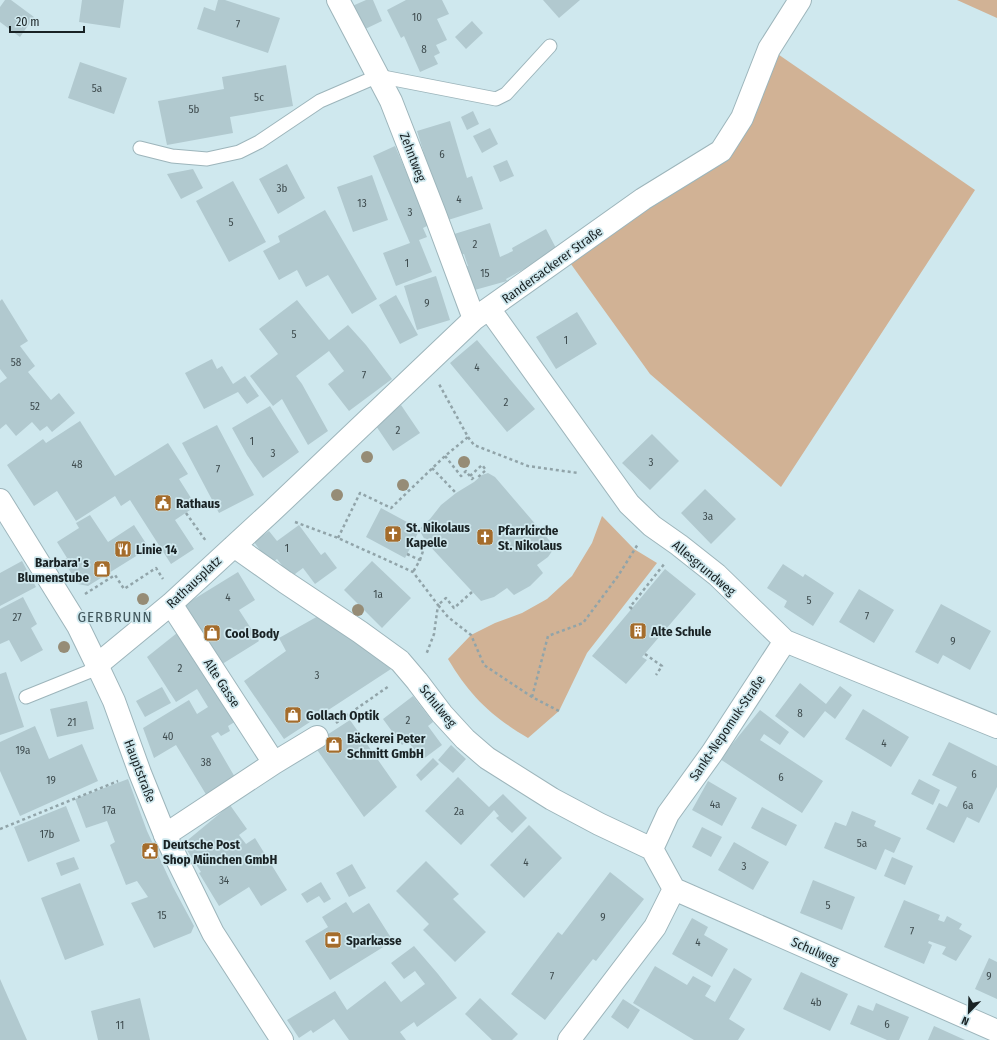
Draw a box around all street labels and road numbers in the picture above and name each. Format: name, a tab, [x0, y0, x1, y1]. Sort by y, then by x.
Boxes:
street label: Zehntweg	[397, 130, 430, 184]
street label: Randersackerer Straße	[499, 224, 605, 306]
street label: Allesgrundweg	[669, 537, 739, 599]
street label: Rathausplatz	[164, 553, 224, 611]
street label: Alte Gasse	[201, 656, 243, 710]
street label: Sankt-Nepomuk-Straße	[686, 673, 768, 783]
street label: Schulweg	[416, 682, 460, 731]
street label: Hauptstraße	[121, 738, 159, 804]
street label: Schulweg	[789, 934, 842, 968]

